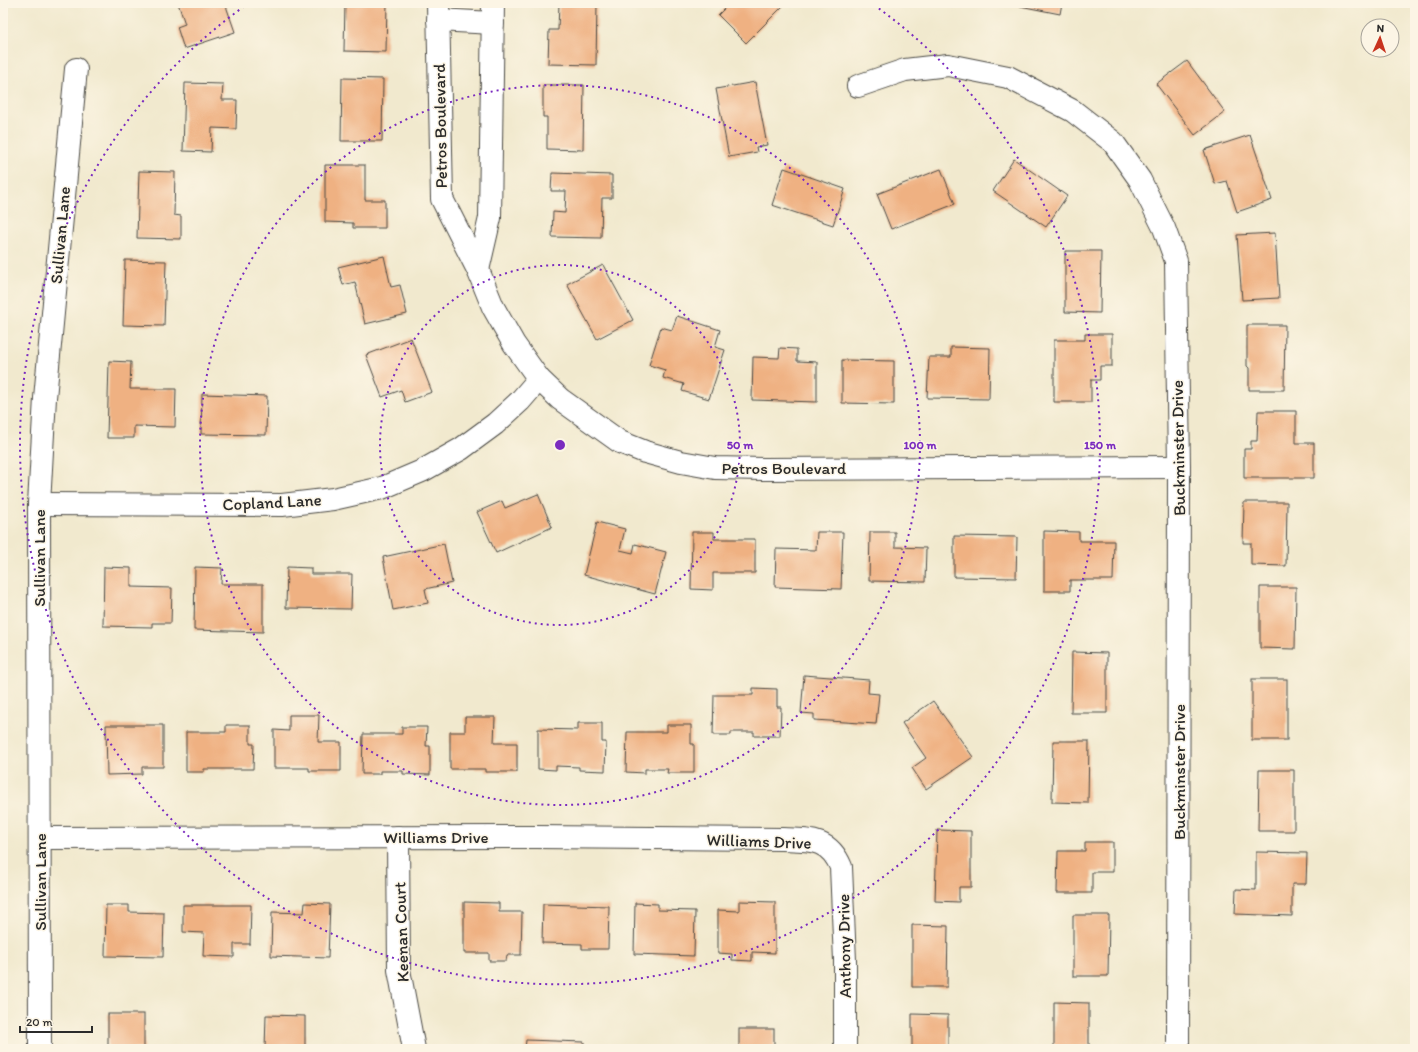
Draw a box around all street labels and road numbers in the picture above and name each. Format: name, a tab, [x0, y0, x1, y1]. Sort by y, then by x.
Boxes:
street label: Petros Boulevard	[429, 63, 451, 189]
street label: Sullivan Lane	[46, 185, 74, 285]
street label: Buckminster Drive	[1167, 380, 1189, 516]
street label: Petros Boulevard	[722, 458, 847, 478]
street label: Copland Lane	[222, 489, 322, 515]
street label: Sullivan Lane	[29, 509, 49, 607]
street label: Buckminster Drive	[1169, 704, 1189, 840]
street label: Williams Drive	[383, 827, 489, 847]
street label: Williams Drive	[706, 829, 812, 853]
street label: Sullivan Lane	[30, 833, 50, 931]
street label: Keenan Court	[389, 882, 413, 982]
street label: Anthony Drive	[833, 894, 855, 998]

